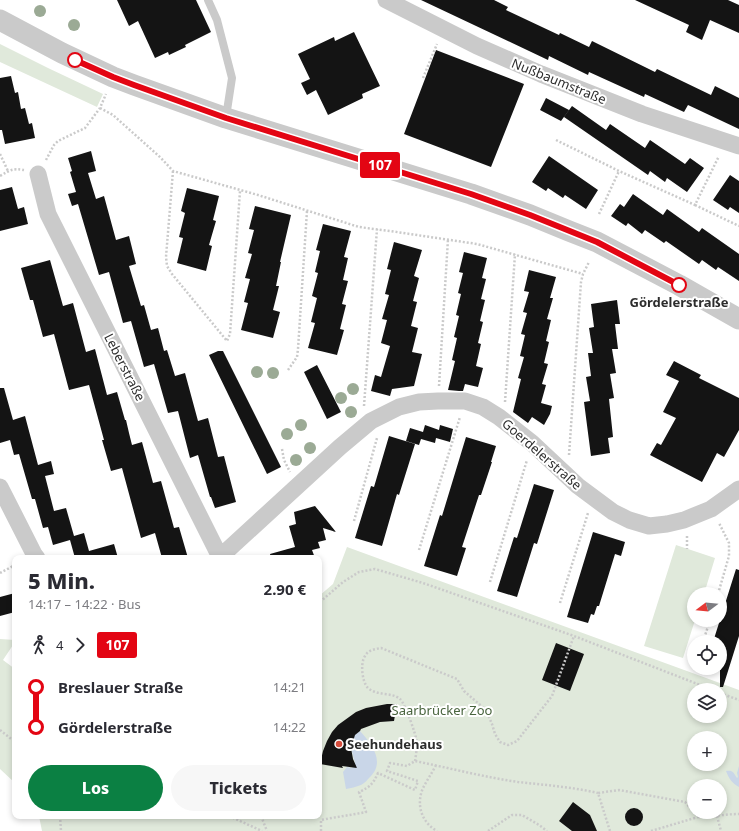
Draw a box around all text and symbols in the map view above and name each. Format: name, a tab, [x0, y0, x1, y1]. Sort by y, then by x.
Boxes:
unlabelled marker	[67, 52, 83, 68]
street label: Nußbaumstraße	[509, 54, 609, 108]
line badge: 107	[357, 152, 403, 178]
text: 107	[368, 155, 392, 174]
marker: Gördelerstraße	[671, 277, 687, 293]
place label: Gördelerstraße	[630, 293, 729, 311]
street label: Leberstraße	[100, 330, 150, 404]
street label: Goerdelerstraße	[498, 414, 586, 494]
text: 5 Min.	[28, 565, 95, 595]
text: 2.90 €	[264, 579, 306, 599]
north arrow	[687, 587, 727, 627]
map controls	[687, 587, 727, 819]
text: 14:17 – 14:22 · Bus	[28, 595, 141, 613]
icon: walk	[28, 634, 50, 656]
icon: forward	[69, 634, 91, 656]
text: 107	[105, 635, 129, 654]
button: locate	[687, 635, 727, 675]
text: 4	[56, 636, 63, 654]
text: Breslauer Straße	[58, 677, 183, 697]
text: 14:21	[273, 678, 306, 696]
button: layers	[687, 683, 727, 723]
park label: Saarbrücker Zoo	[392, 701, 493, 719]
text: Gördelerstraße	[58, 717, 172, 737]
text: 14:22	[273, 718, 306, 736]
button: +	[687, 731, 727, 771]
place label: Seehundehaus	[347, 735, 442, 753]
marker: Seehundehaus	[334, 739, 344, 749]
button: Los	[28, 765, 163, 811]
button: Tickets	[171, 765, 306, 811]
button: −	[687, 779, 727, 819]

